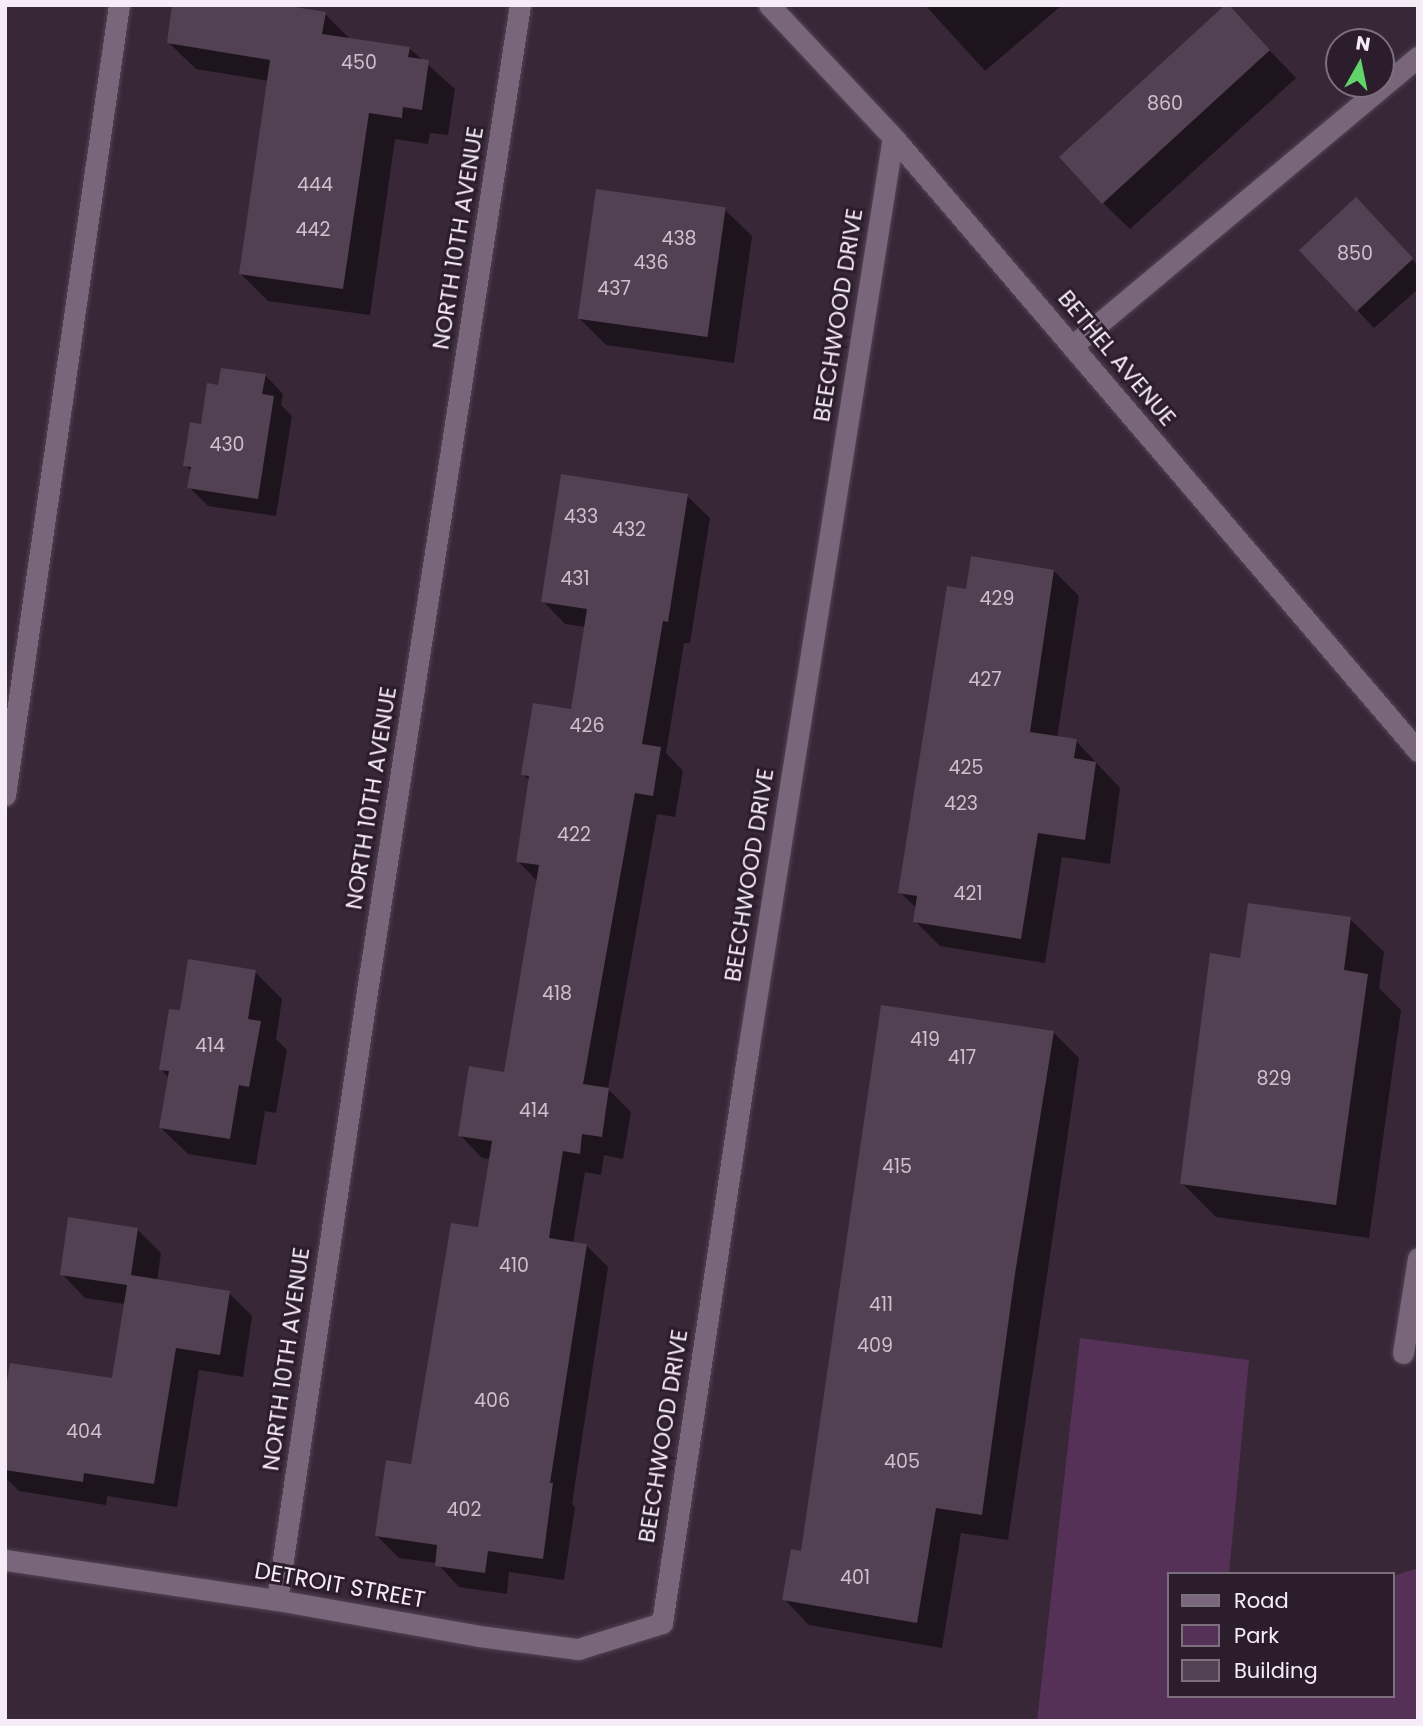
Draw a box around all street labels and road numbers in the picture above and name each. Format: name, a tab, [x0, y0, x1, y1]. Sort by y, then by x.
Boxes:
street label: NORTH 10TH AVENUE	[427, 125, 489, 351]
street label: BEECHWOOD DRIVE	[808, 206, 868, 424]
street label: BETHEL AVENUE	[1052, 285, 1182, 431]
street label: NORTH 10TH AVENUE	[340, 685, 402, 911]
street label: BEECHWOOD DRIVE	[719, 766, 779, 984]
street label: NORTH 10TH AVENUE	[257, 1245, 315, 1473]
street label: BEECHWOOD DRIVE	[633, 1327, 693, 1545]
street label: DETROIT STREET	[253, 1556, 427, 1614]

